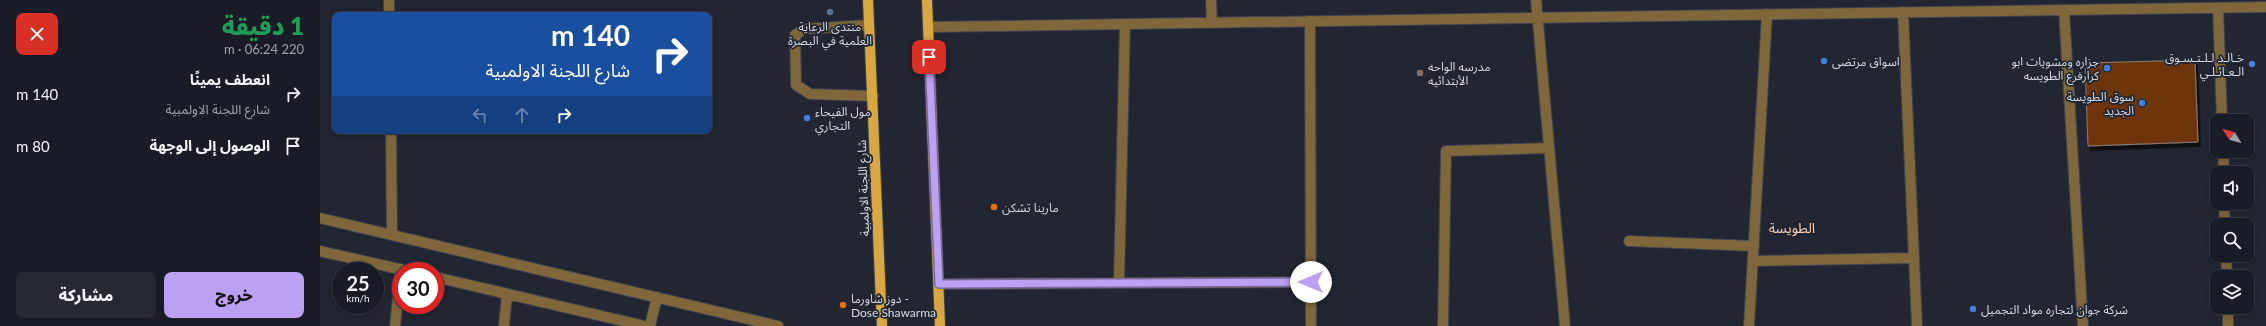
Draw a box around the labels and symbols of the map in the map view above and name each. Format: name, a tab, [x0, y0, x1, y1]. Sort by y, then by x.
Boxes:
marker: منتدى الرعاية العلمية في البصرة	[825, 7, 835, 17]
place label: منتدى الرعاية العلمية في البصرة	[788, 19, 872, 50]
pin	[912, 40, 946, 74]
place label: خـالـد لـلـتـسـوق الـعـائـلـي	[2165, 50, 2244, 81]
place label: اسواق مرتضى	[1832, 54, 1900, 69]
place label: جزاره ومشويات ابو كرارفرع الطويسه	[2011, 54, 2100, 85]
marker: اسواق مرتضى	[1819, 56, 1829, 66]
place label: مدرسه الواحه الأبتدائيه	[1428, 59, 1490, 88]
marker: خـالـد لـلـتـسـوق الـعـائـلـي	[2247, 59, 2257, 69]
marker: جزاره ومشويات ابو كرارفرع الطويسه	[2102, 63, 2112, 73]
marker: مدرسه الواحه الأبتدائيه	[1415, 68, 1425, 78]
place label: سوق الطويسة الجديد	[2067, 89, 2134, 118]
marker: سوق الطويسة الجديد	[2137, 98, 2147, 108]
place label: مول الفيحاء التجاري	[815, 104, 871, 135]
marker: مول الفيحاء التجاري	[802, 113, 812, 123]
north arrow	[2210, 114, 2254, 158]
street label: شارع اللجنة الاولمبية	[854, 140, 874, 236]
place label: مارينا تشكن	[1002, 200, 1059, 215]
marker: مارينا تشكن	[989, 202, 999, 212]
district label: الطويسة	[1769, 219, 1815, 237]
position arrow	[1290, 261, 1332, 303]
speed limit sign: 30	[392, 262, 444, 314]
place label: دوز شاورما - Dose Shawarma	[851, 291, 936, 320]
marker: دوز شاورما - Dose Shawarma	[838, 300, 848, 310]
place label: شركة جوان لتجاره مواد التجميل	[1981, 302, 2128, 317]
marker: شركة جوان لتجاره مواد التجميل	[1968, 304, 1978, 314]

